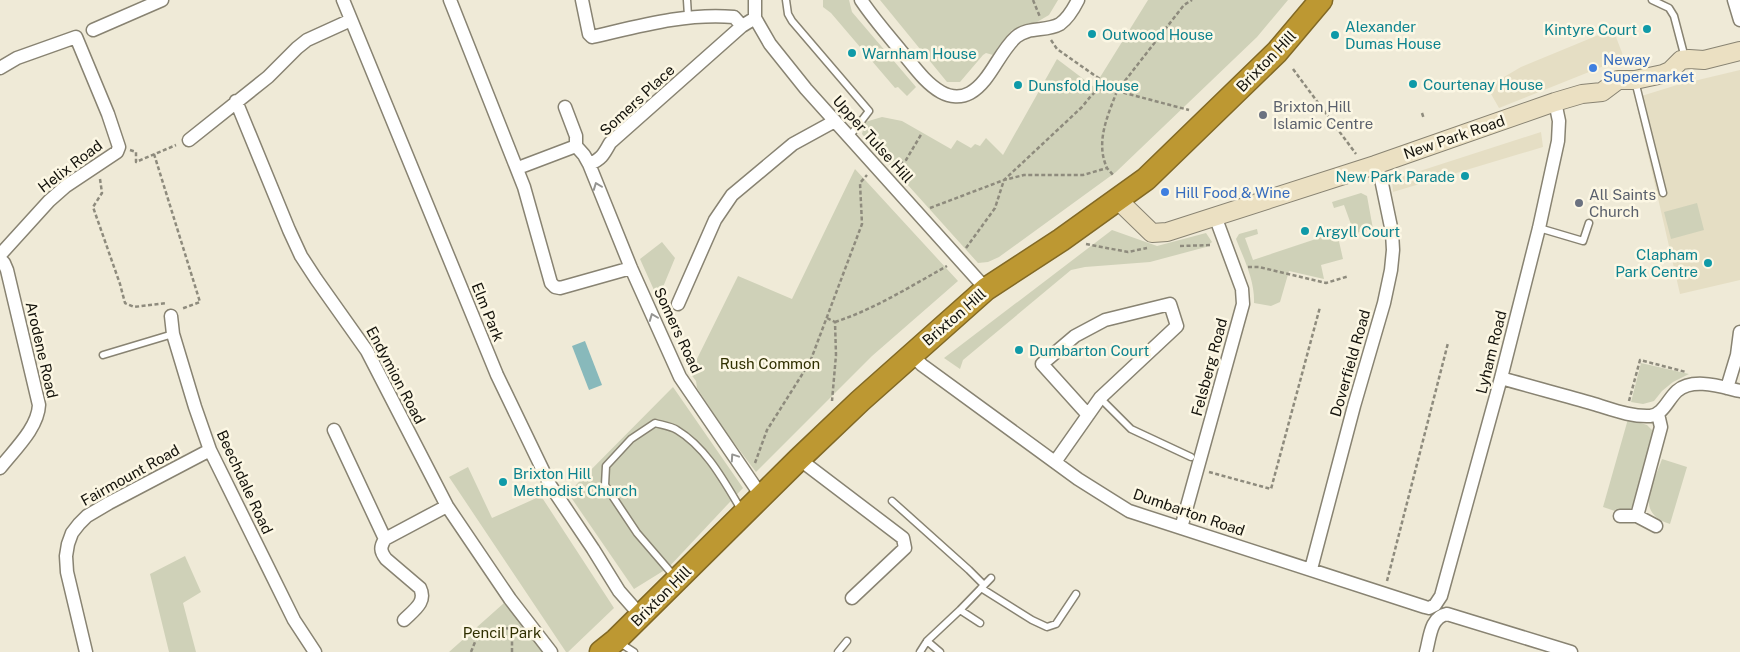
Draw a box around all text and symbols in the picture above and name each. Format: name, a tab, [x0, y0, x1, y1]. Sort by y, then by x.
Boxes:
place label: Alexander Dumas House	[1345, 18, 1441, 52]
place label: Kintyre Court	[1544, 21, 1637, 38]
marker: Kintyre Court	[1641, 23, 1653, 35]
place label: Outwood House	[1102, 26, 1213, 43]
street label: Brixton Hill	[1233, 27, 1299, 95]
marker: Outwood House	[1086, 28, 1098, 40]
marker: Alexander Dumas House	[1329, 29, 1341, 41]
place label: Warnham House	[862, 45, 977, 62]
marker: Warnham House	[846, 47, 858, 59]
place label: Neway Supermarket	[1603, 51, 1694, 85]
street label: Somers Place	[596, 61, 678, 139]
marker: Neway Supermarket	[1587, 62, 1599, 74]
place label: Courtenay House	[1423, 76, 1543, 93]
place label: Dunsfold House	[1028, 77, 1139, 94]
marker: Courtenay House	[1407, 78, 1419, 90]
marker: Dunsfold House	[1012, 79, 1024, 91]
street label: Upper Tulse Hill	[829, 92, 917, 186]
place label: Brixton Hill Islamic Centre	[1273, 98, 1373, 132]
marker: Brixton Hill Islamic Centre	[1257, 109, 1269, 121]
street label: New Park Road	[1401, 112, 1507, 162]
street label: Helix Road	[35, 136, 105, 196]
place label: New Park Parade	[1335, 168, 1455, 185]
marker: New Park Parade	[1459, 170, 1471, 182]
one-way arrow	[593, 182, 603, 191]
place label: Hill Food & Wine	[1175, 184, 1290, 201]
marker: Hill Food & Wine	[1159, 186, 1171, 198]
place label: All Saints Church	[1589, 186, 1656, 220]
marker: All Saints Church	[1573, 197, 1585, 209]
place label: Argyll Court	[1315, 223, 1400, 240]
marker: Argyll Court	[1299, 225, 1311, 237]
place label: Clapham Park Centre	[1615, 246, 1698, 280]
marker: Clapham Park Centre	[1702, 257, 1714, 269]
street label: Elm Park	[468, 280, 508, 344]
street label: Somers Road	[651, 284, 705, 376]
street label: Brixton Hill	[919, 285, 989, 349]
street label: Arodene Road	[23, 300, 61, 400]
street label: Doverfield Road	[1327, 307, 1373, 419]
street label: Lyham Road	[1472, 309, 1510, 395]
one-way arrow	[648, 313, 659, 322]
street label: Felsberg Road	[1188, 316, 1230, 418]
street label: Endymion Road	[363, 323, 429, 427]
place label: Dumbarton Court	[1029, 342, 1150, 359]
marker: Dumbarton Court	[1013, 344, 1025, 356]
park label: Rush Common	[720, 355, 820, 372]
street label: Beechdale Road	[213, 427, 277, 537]
street label: Fairmount Road	[78, 441, 182, 509]
one-way arrow	[731, 453, 740, 463]
place label: Brixton Hill Methodist Church	[513, 465, 637, 499]
marker: Brixton Hill Methodist Church	[497, 476, 509, 488]
street label: Dumbarton Road	[1131, 485, 1247, 539]
street label: Brixton Hill	[627, 562, 695, 630]
park label: Pencil Park	[463, 624, 541, 641]

